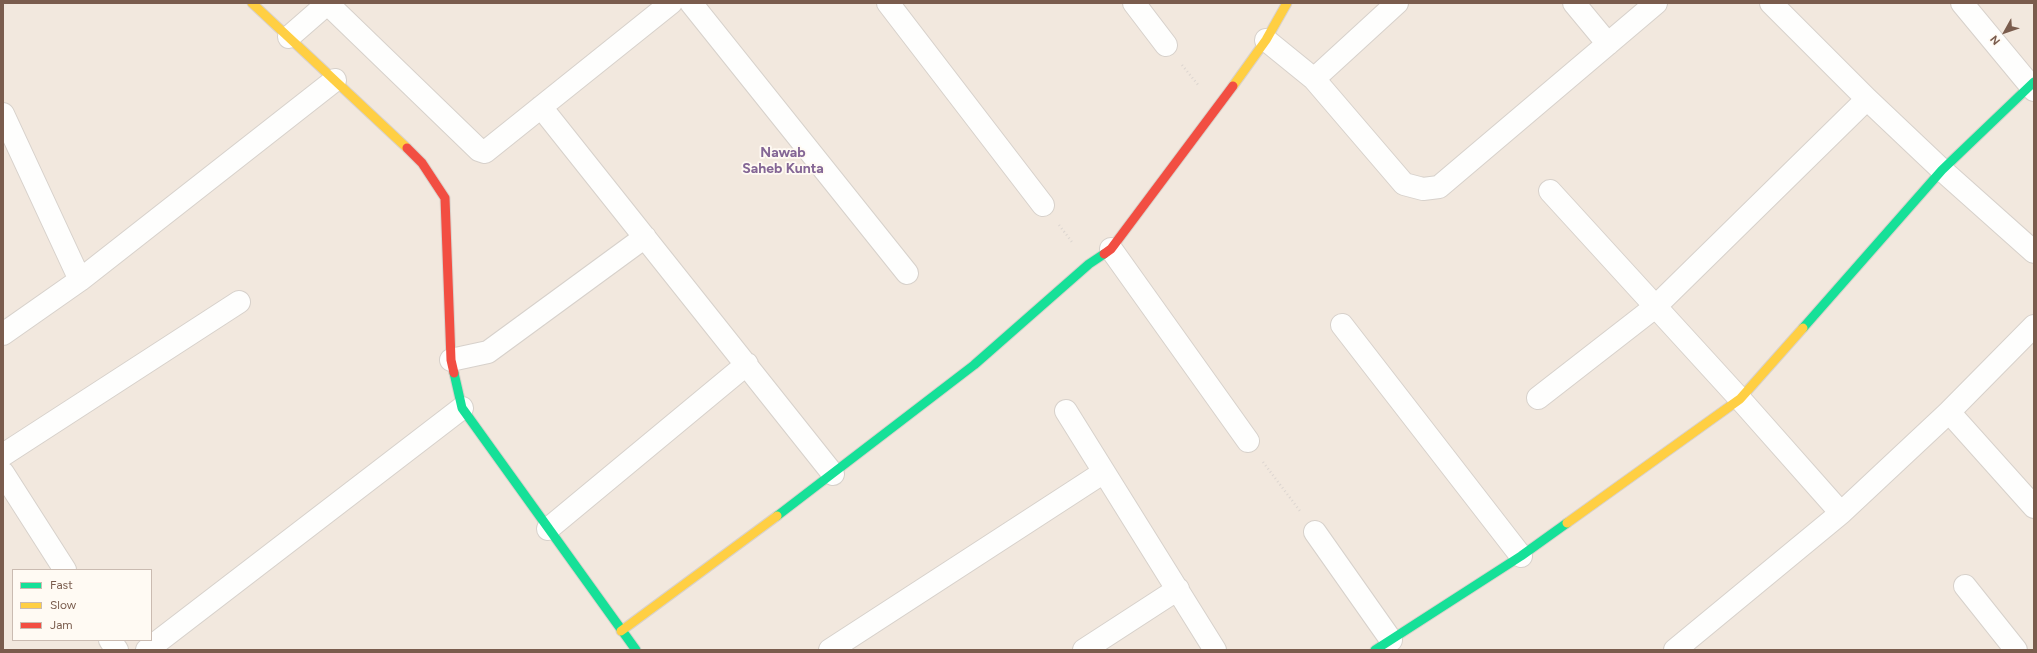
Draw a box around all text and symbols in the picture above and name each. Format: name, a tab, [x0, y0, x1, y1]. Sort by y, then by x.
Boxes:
north arrow	[1985, 12, 2025, 52]
text: N	[1988, 33, 2003, 47]
district label: Nawab Saheb Kunta	[742, 145, 824, 178]
legend	[12, 569, 152, 641]
text: Fast	[50, 578, 73, 592]
text: Slow	[50, 598, 76, 612]
text: Jam	[50, 618, 73, 632]

